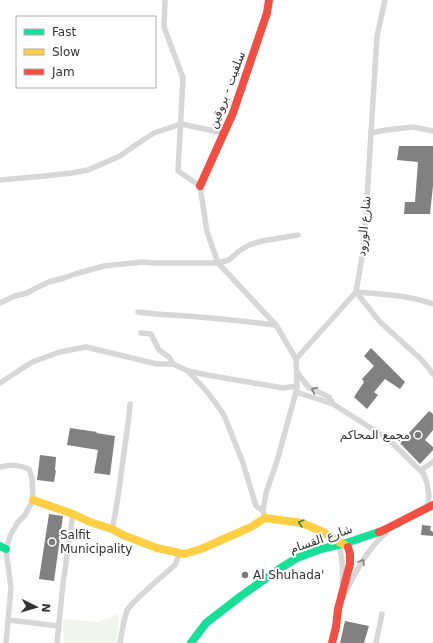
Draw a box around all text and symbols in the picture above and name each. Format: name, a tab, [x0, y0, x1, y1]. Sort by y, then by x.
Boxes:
legend	[16, 16, 156, 88]
text: Fast	[52, 25, 76, 39]
text: Slow	[52, 45, 80, 59]
street label: سلفيت - بروقين	[206, 49, 249, 131]
text: Jam	[51, 65, 75, 79]
street label: شارع الورود	[354, 195, 375, 257]
one-way arrow	[310, 386, 317, 394]
place label: مجمع المحاكم	[340, 428, 410, 442]
marker: مجمع المحاكم	[413, 430, 423, 440]
one-way arrow	[298, 519, 305, 528]
street label: شارع القسام	[288, 522, 354, 557]
place label: Salfit Municipality	[60, 528, 132, 556]
marker: Salfit Municipality	[47, 537, 57, 547]
one-way arrow	[357, 559, 364, 566]
place label: Al Shuhada'	[253, 568, 324, 582]
marker: Al Shuhada'	[240, 570, 250, 580]
north arrow	[16, 587, 56, 627]
text: N	[39, 603, 52, 613]

